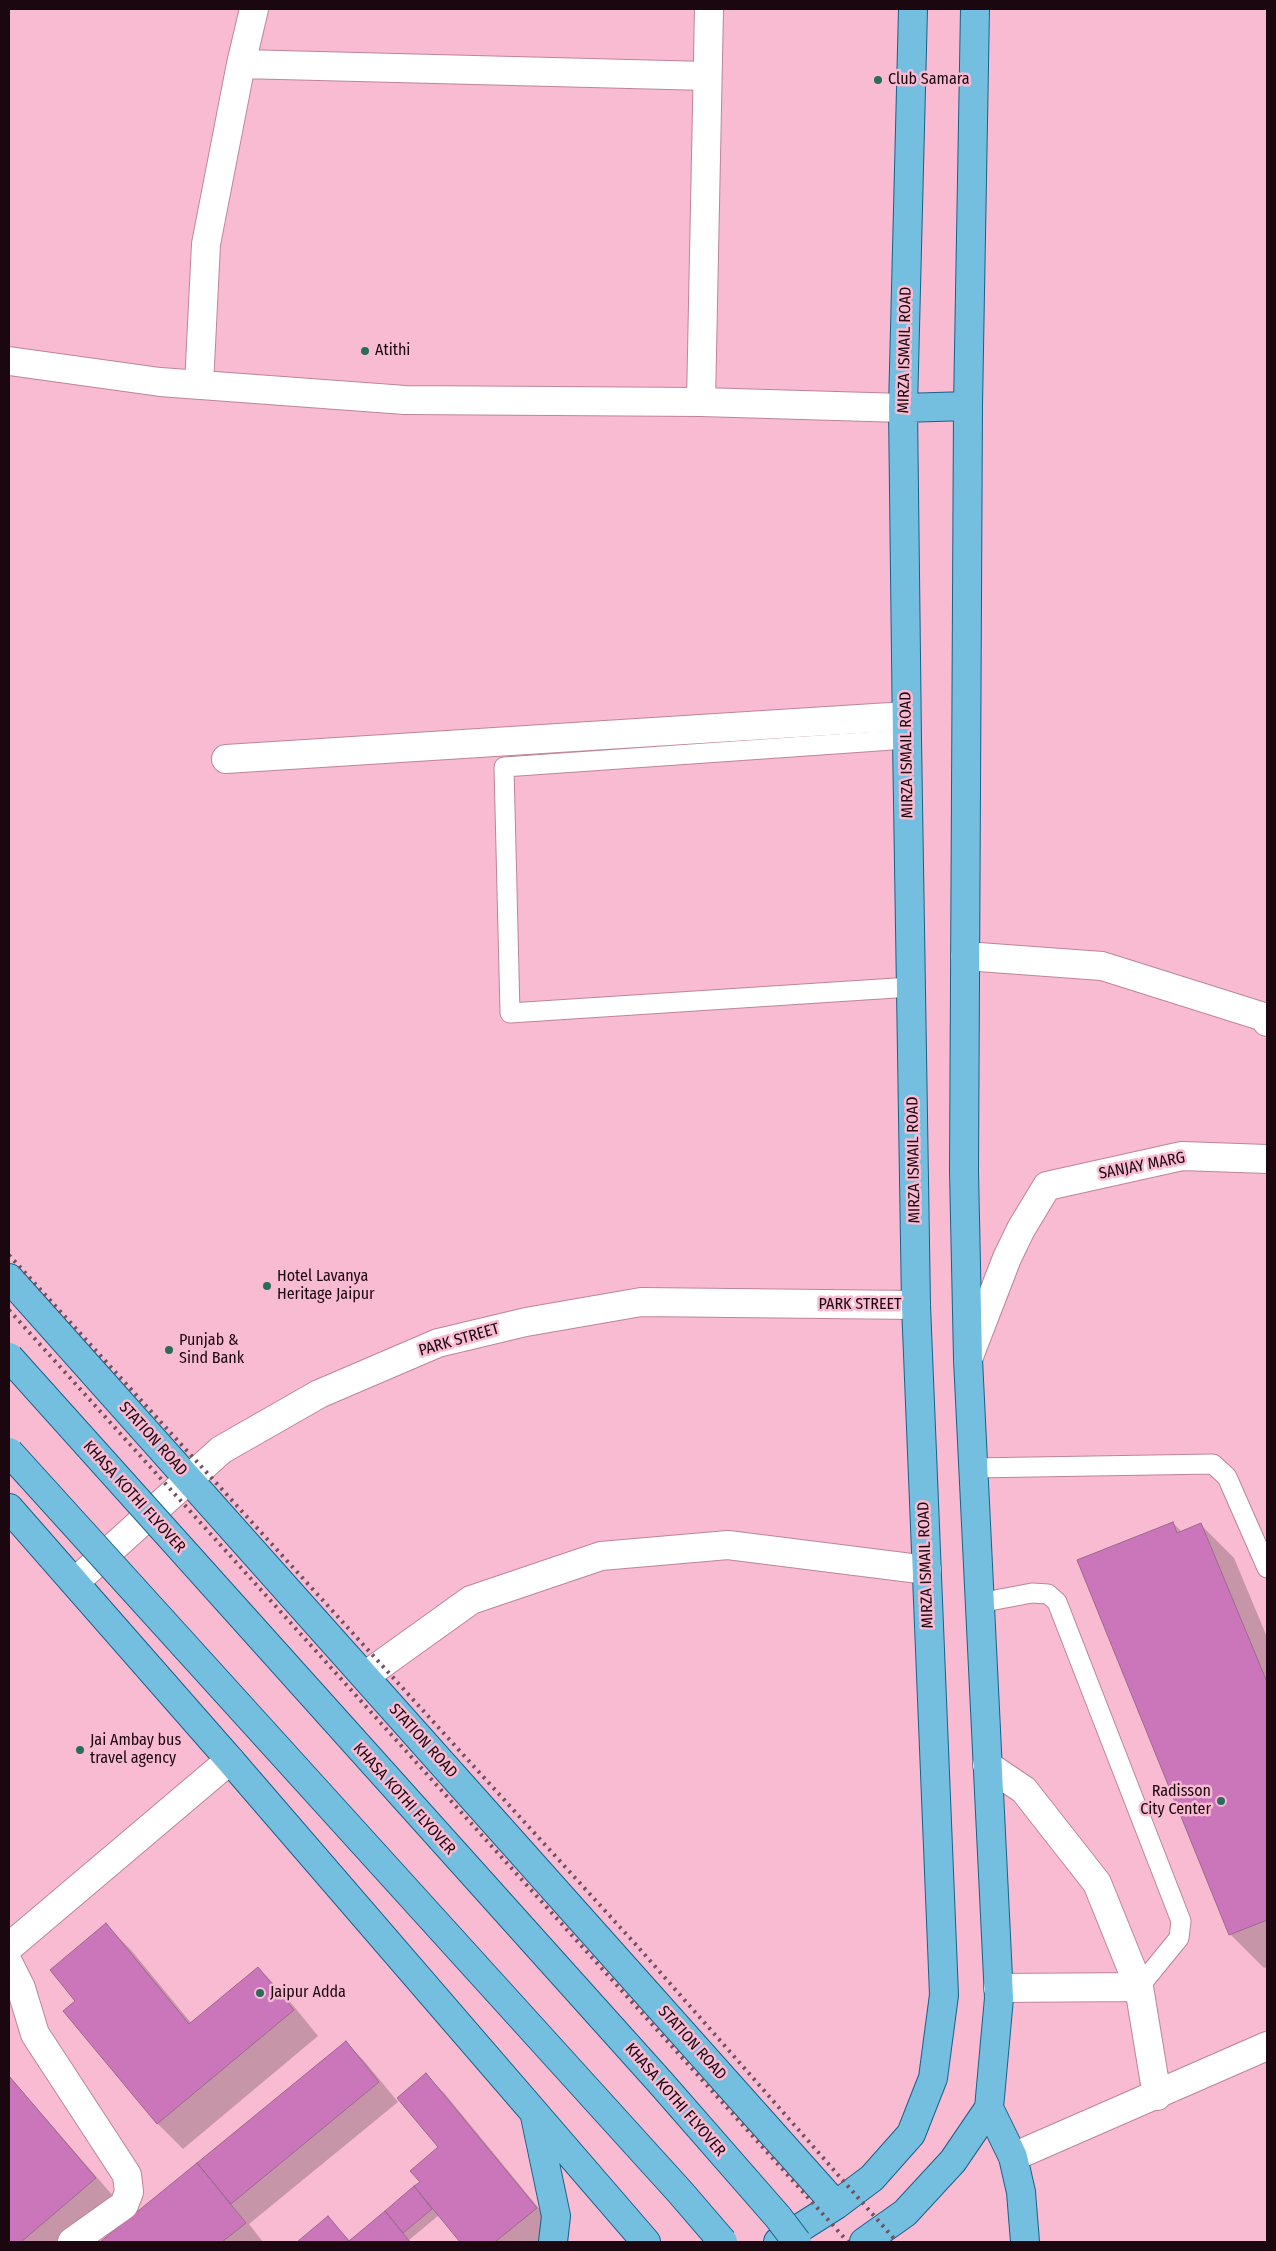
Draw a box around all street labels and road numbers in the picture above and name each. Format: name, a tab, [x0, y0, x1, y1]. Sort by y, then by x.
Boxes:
street label: MIRZA ISMAIL ROAD	[894, 286, 916, 414]
street label: MIRZA ISMAIL ROAD	[896, 691, 918, 819]
street label: MIRZA ISMAIL ROAD	[903, 1096, 925, 1224]
street label: SANJAY MARG	[1097, 1148, 1187, 1184]
street label: PARK STREET	[819, 1295, 901, 1315]
street label: PARK STREET	[417, 1319, 501, 1361]
street label: STATION ROAD	[115, 1398, 191, 1480]
street label: KHASA KOTHI FLYOVER	[79, 1437, 189, 1557]
street label: MIRZA ISMAIL ROAD	[914, 1501, 938, 1629]
street label: STATION ROAD	[385, 1700, 461, 1782]
street label: KHASA KOTHI FLYOVER	[349, 1739, 459, 1859]
street label: STATION ROAD	[654, 2002, 730, 2084]
street label: KHASA KOTHI FLYOVER	[621, 2039, 729, 2161]

